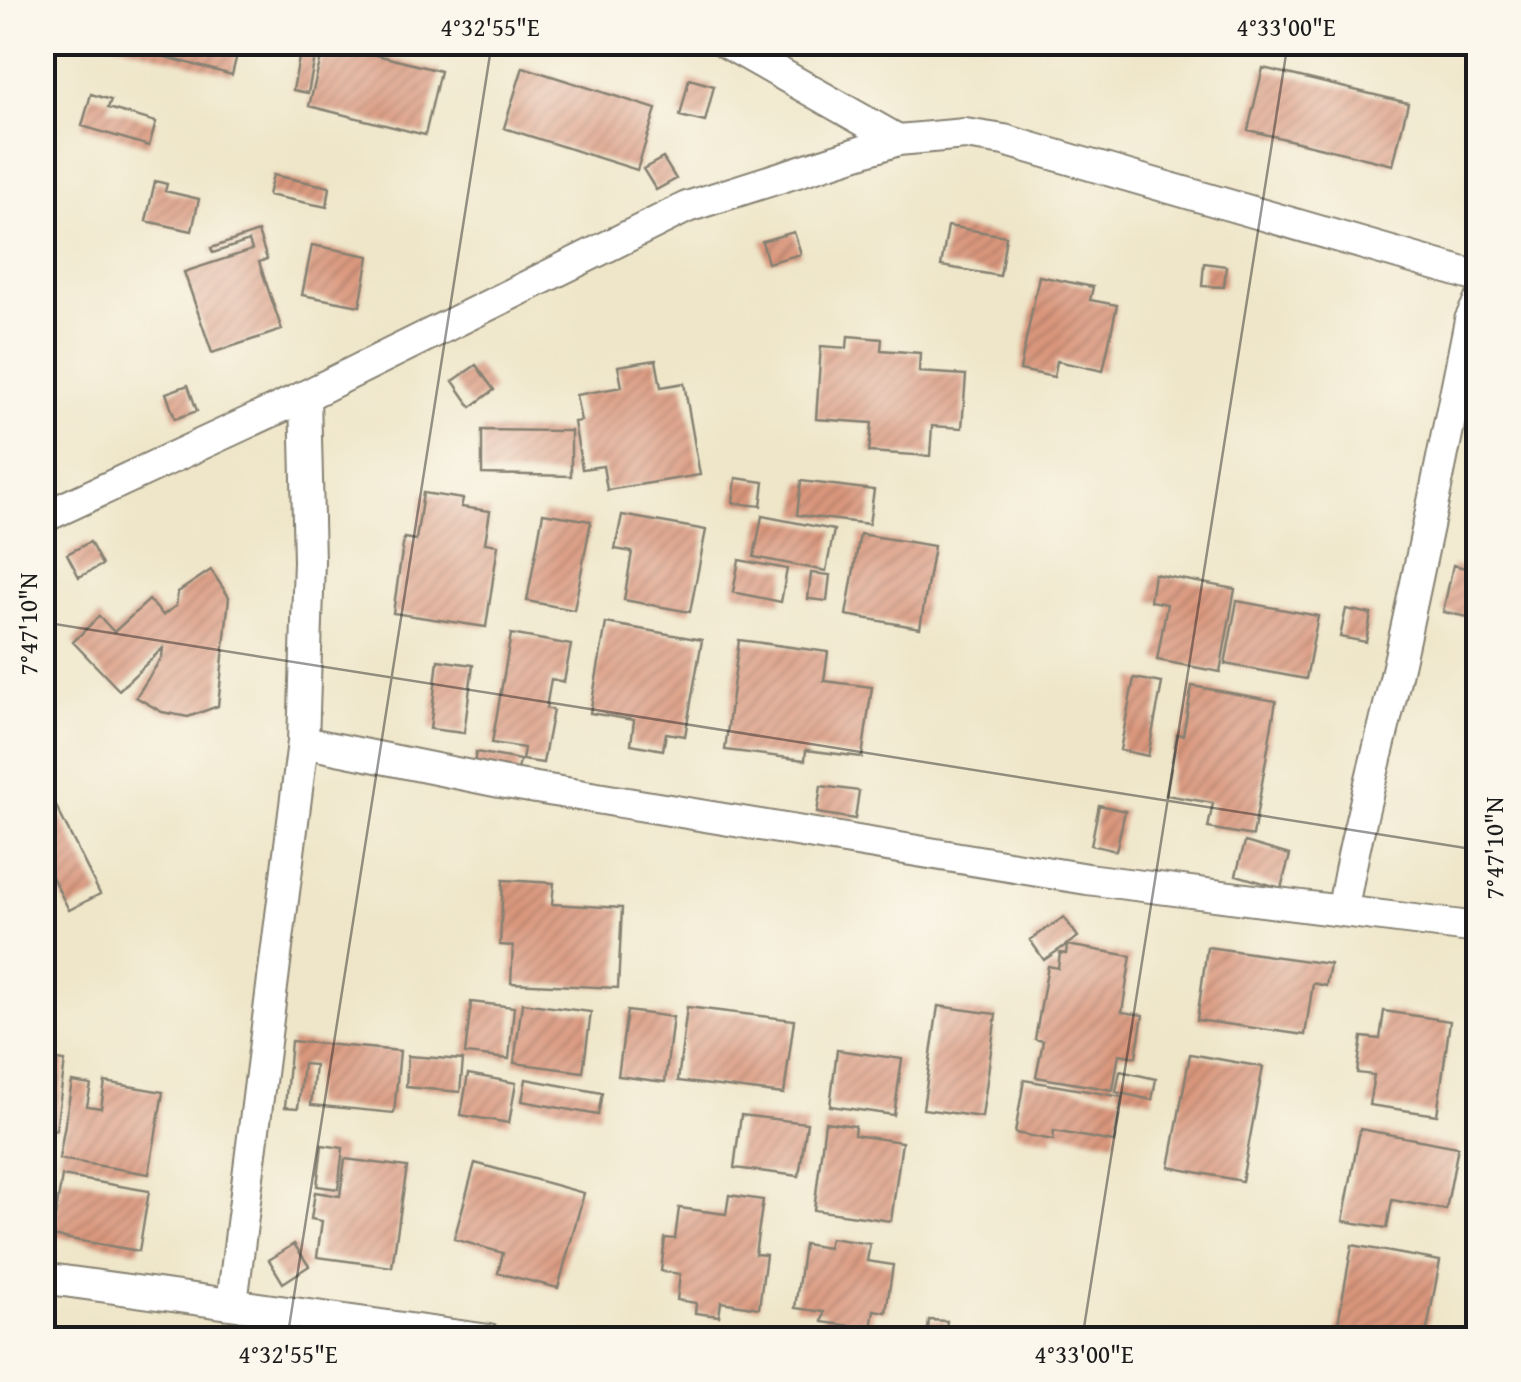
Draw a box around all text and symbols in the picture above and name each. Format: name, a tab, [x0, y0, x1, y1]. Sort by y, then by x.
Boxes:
text: 4°32'55"E	[440, 9, 540, 45]
text: 4°33'00"E	[1236, 9, 1336, 45]
text: 7°47'10"N	[10, 573, 46, 675]
text: 7°47'10"N	[1476, 797, 1512, 899]
text: 4°32'55"E	[238, 1336, 338, 1372]
text: 4°33'00"E	[1034, 1336, 1134, 1372]

